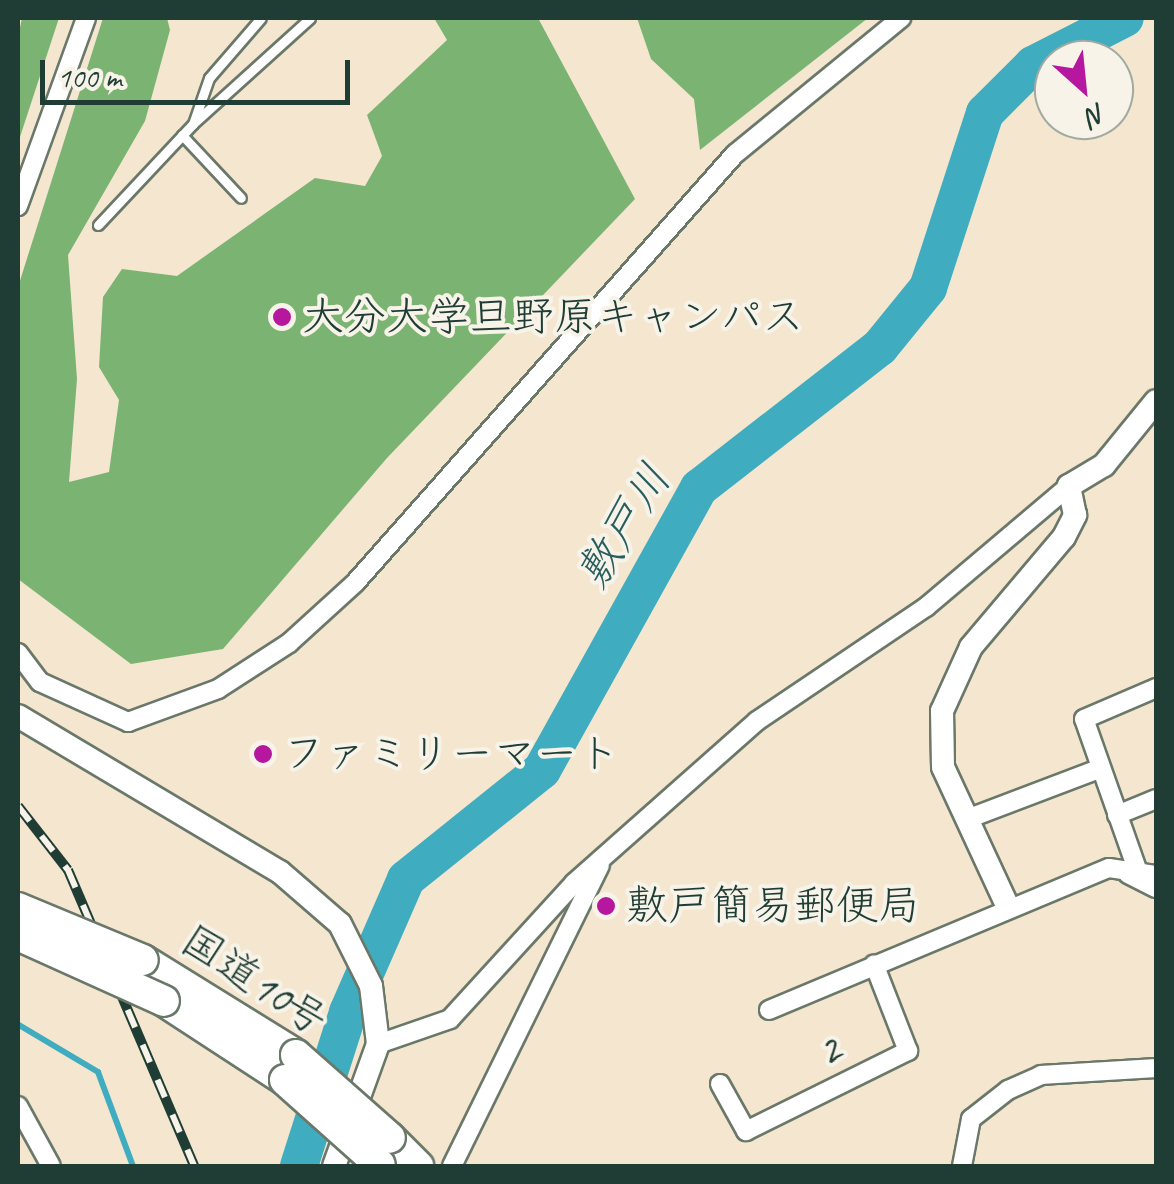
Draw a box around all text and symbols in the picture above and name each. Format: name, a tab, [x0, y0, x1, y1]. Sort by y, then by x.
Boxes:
scale bar	[45, 40, 355, 102]
north arrow	[1034, 40, 1134, 140]
text: 100 m	[57, 58, 122, 96]
text: N	[1081, 96, 1113, 135]
place label: 大分大学旦野原キャンパス	[302, 292, 806, 342]
marker: 大分大学旦野原キャンパス	[271, 306, 293, 328]
water label: 敷戸川	[565, 454, 683, 598]
place label: ファミリーマート	[283, 729, 619, 779]
marker: ファミリーマート	[252, 743, 274, 765]
place label: 敷戸簡易郵便局	[626, 881, 920, 931]
marker: 敷戸簡易郵便局	[595, 895, 617, 917]
street label: 国道10号	[172, 915, 336, 1047]
street label: 2	[809, 1024, 849, 1078]

